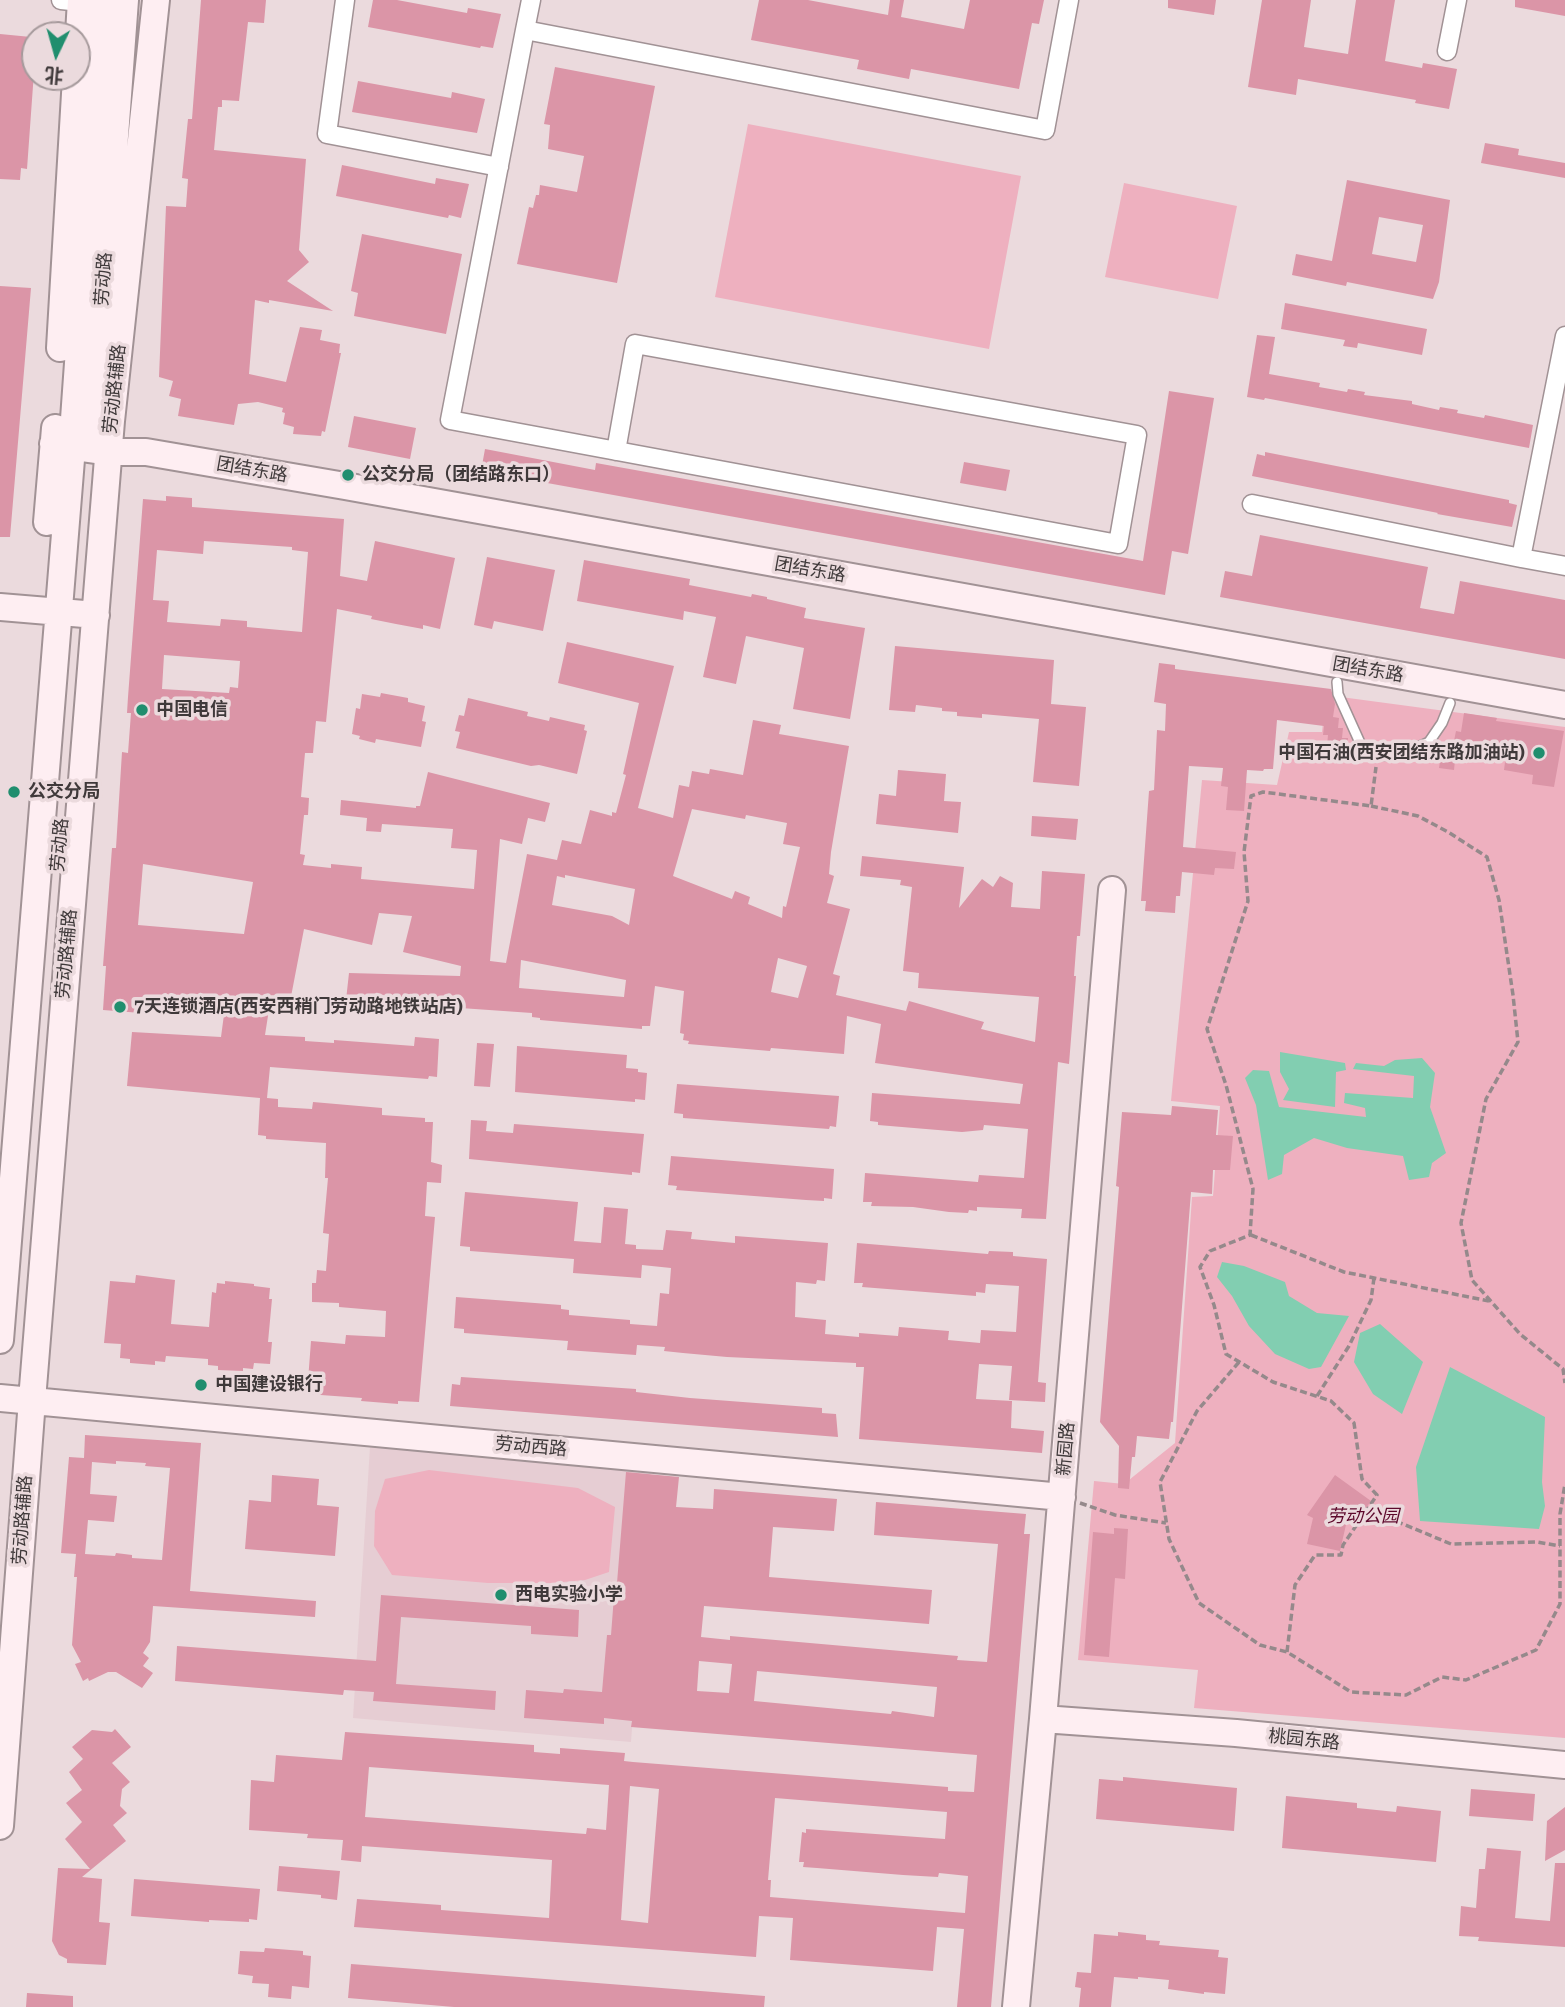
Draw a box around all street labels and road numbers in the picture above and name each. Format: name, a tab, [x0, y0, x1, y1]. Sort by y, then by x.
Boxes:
street label: 劳动路	[91, 251, 117, 307]
street label: 劳动路辅路	[100, 343, 130, 435]
street label: 团结东路	[215, 453, 289, 487]
street label: 团结东路	[773, 553, 847, 587]
street label: 团结东路	[1331, 653, 1405, 687]
street label: 劳动路	[47, 817, 73, 873]
street label: 劳动路辅路	[52, 908, 82, 1000]
street label: 新园路	[1053, 1421, 1079, 1477]
street label: 劳动西路	[494, 1433, 568, 1461]
street label: 劳动路辅路	[9, 1474, 37, 1566]
street label: 桃园东路	[1267, 1725, 1341, 1755]

